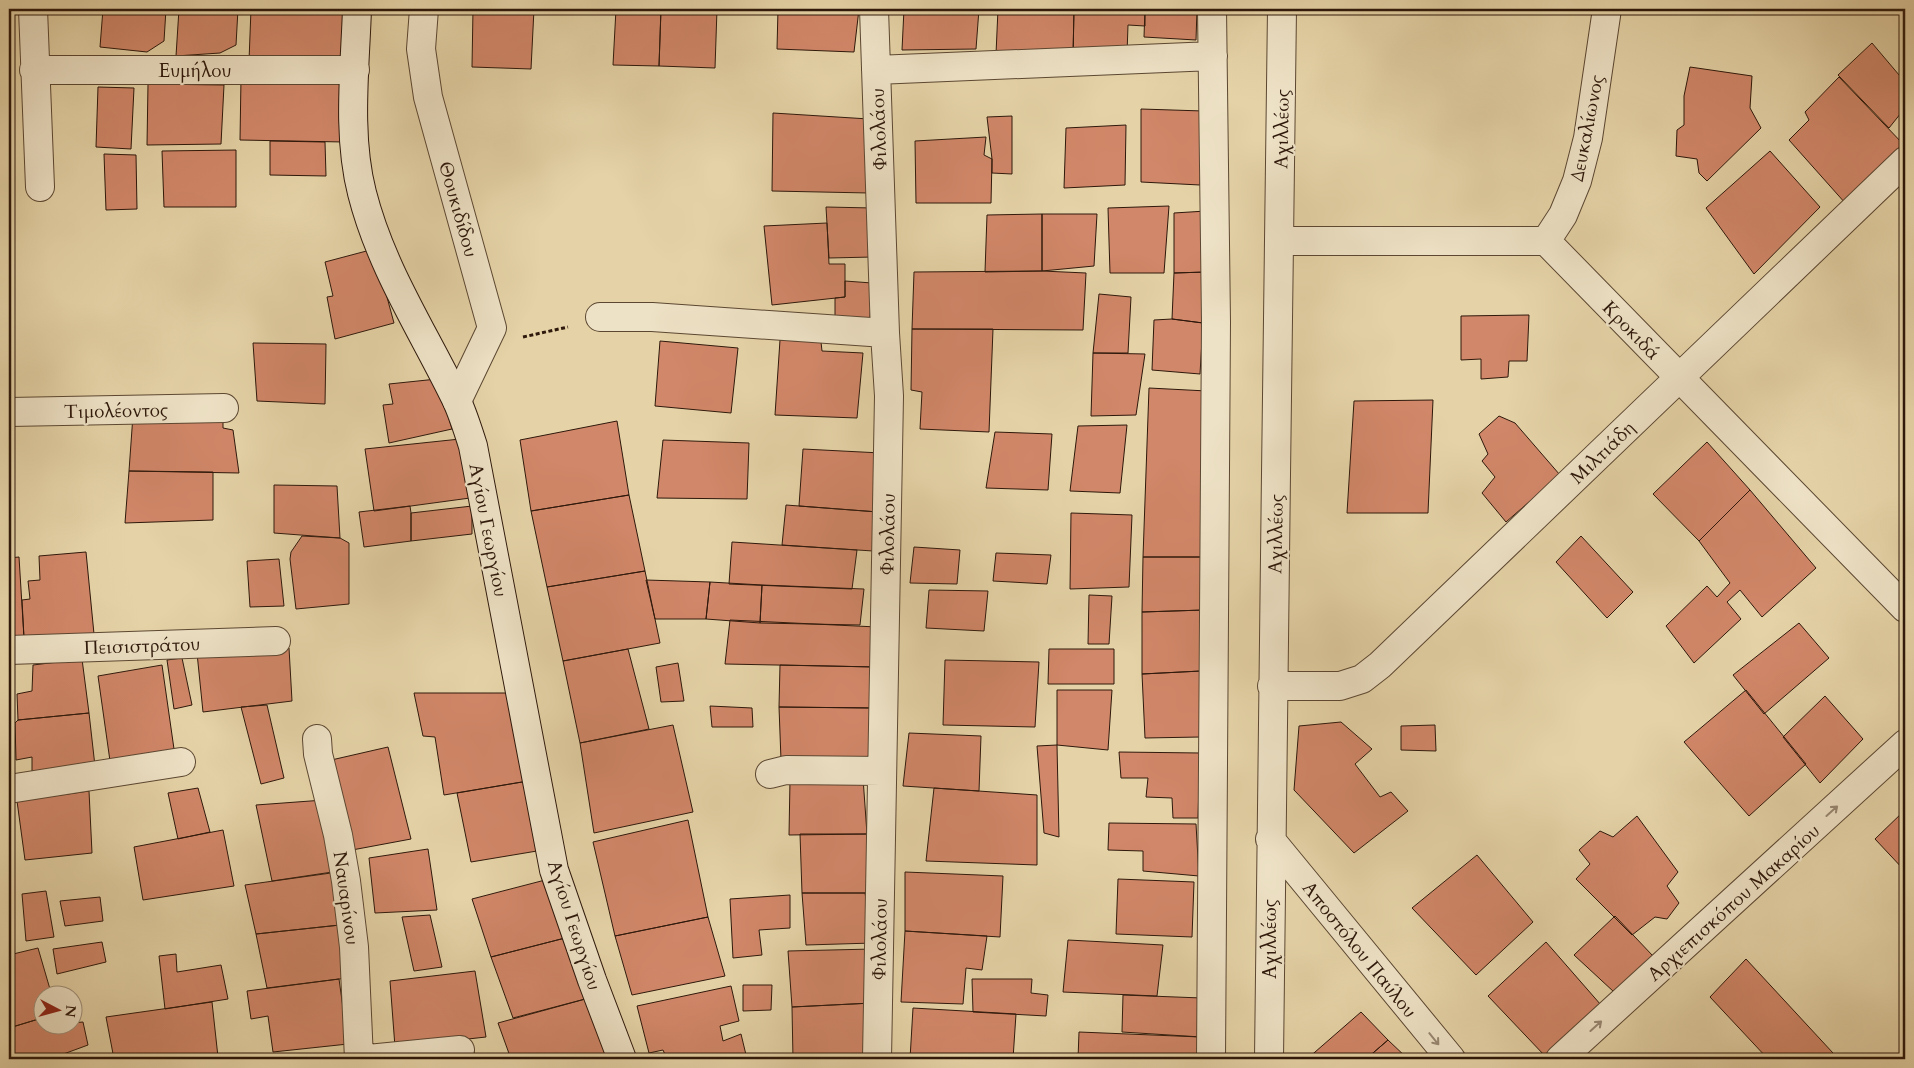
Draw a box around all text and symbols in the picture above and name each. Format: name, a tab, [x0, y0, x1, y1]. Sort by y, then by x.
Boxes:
street label: Ευμήλου	[159, 58, 231, 84]
street label: Δευκαλίωνος	[1564, 73, 1610, 184]
street label: Φιλολάου	[865, 88, 893, 170]
street label: Αχιλλέως	[1268, 89, 1296, 169]
street label: Θουκιδίδου	[432, 158, 484, 260]
street label: Κροκιδά	[1596, 295, 1666, 366]
street label: Τιμολέοντος	[64, 397, 168, 425]
street label: Μιλτιάδη	[1565, 415, 1641, 490]
street label: Αγίου Γεωργίου	[462, 461, 514, 599]
street label: Φιλολάου	[874, 493, 902, 575]
street label: Αχιλλέως	[1262, 494, 1290, 574]
street label: Πεισιστράτου	[83, 631, 201, 661]
one-way arrow	[1826, 805, 1839, 817]
street label: Αρχιεπισκόπου Μακαρίου	[1642, 818, 1826, 987]
street label: Ναυαρίνου	[327, 850, 365, 947]
street label: Αγίου Γεωργίου	[541, 857, 607, 994]
street label: Αποστόλου Παύλου	[1296, 876, 1422, 1023]
street label: Φιλολάου	[866, 898, 894, 980]
street label: Αχιλλέως	[1257, 899, 1283, 979]
north arrow	[32, 986, 82, 1036]
text: N	[60, 1004, 81, 1018]
one-way arrow	[1589, 1020, 1602, 1032]
one-way arrow	[1429, 1032, 1440, 1045]

